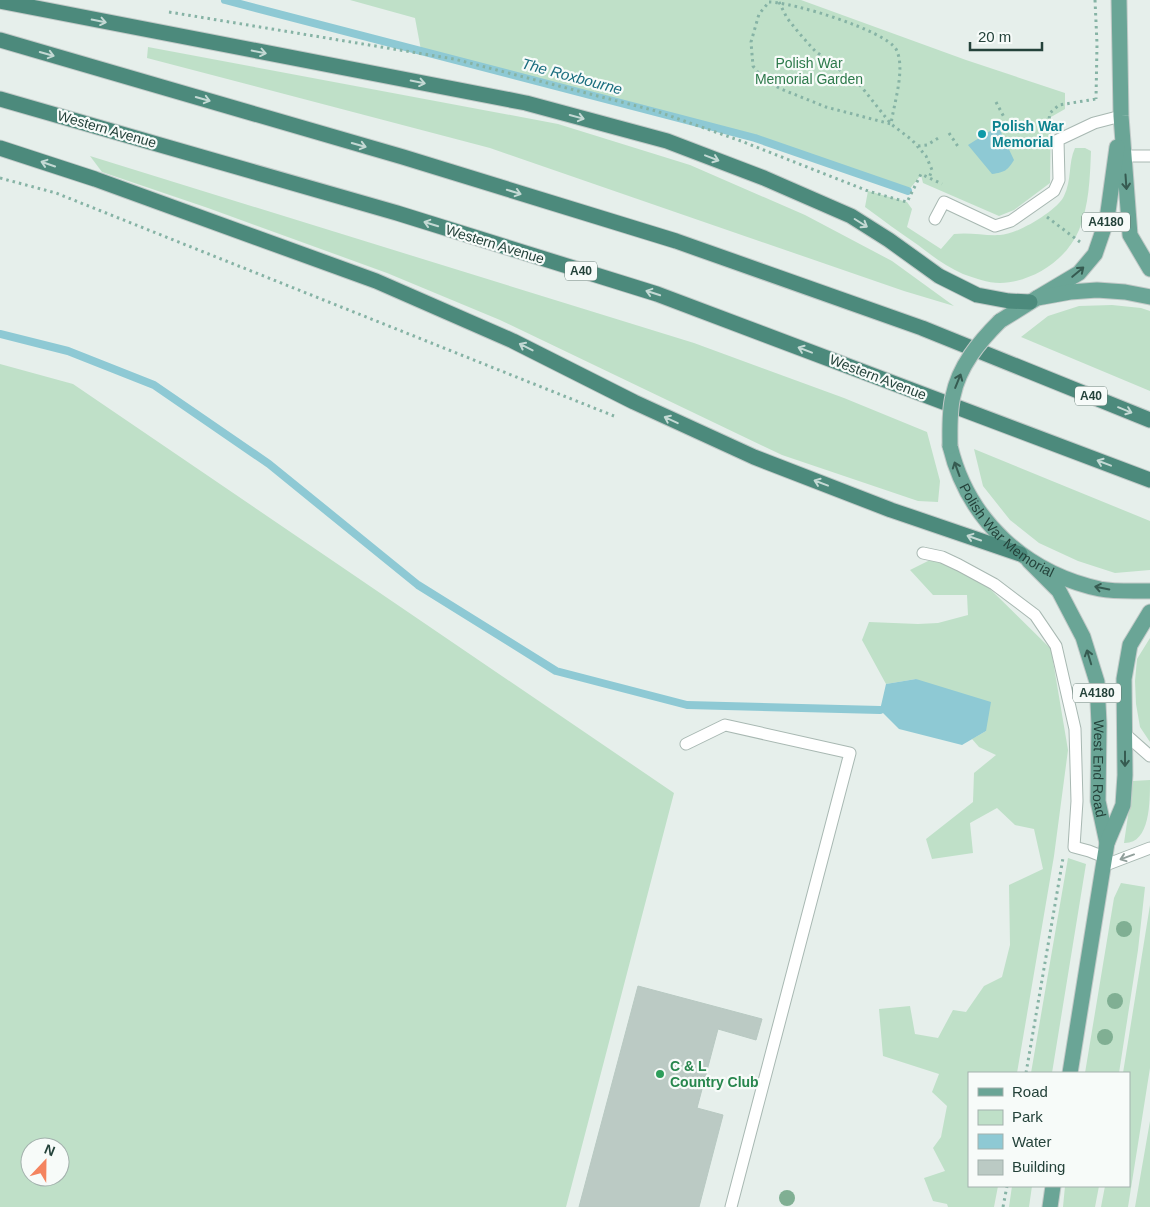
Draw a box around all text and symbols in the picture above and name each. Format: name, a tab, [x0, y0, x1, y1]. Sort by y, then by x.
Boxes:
one-way arrow	[91, 17, 107, 26]
scale bar	[970, 20, 1042, 52]
text: 20 m	[978, 28, 1011, 45]
one-way arrow	[250, 47, 266, 57]
one-way arrow	[38, 49, 54, 59]
water label: The Roxbourne	[520, 54, 624, 98]
park label: Polish War Memorial Garden	[755, 55, 863, 87]
one-way arrow	[410, 78, 426, 87]
one-way arrow	[195, 95, 211, 105]
street label: Western Avenue	[56, 107, 159, 151]
one-way arrow	[569, 113, 585, 122]
place label: Polish War Memorial	[992, 118, 1064, 150]
marker: Polish War Memorial	[976, 128, 988, 140]
one-way arrow	[351, 140, 367, 150]
one-way arrow	[705, 155, 720, 164]
one-way arrow	[41, 159, 57, 168]
one-way arrow	[1121, 173, 1130, 189]
one-way arrow	[506, 187, 522, 197]
road number: A4180	[1082, 212, 1130, 232]
one-way arrow	[423, 218, 439, 228]
one-way arrow	[854, 218, 868, 228]
street label: Western Avenue	[444, 221, 546, 267]
road number: A40	[565, 262, 597, 280]
one-way arrow	[1071, 266, 1084, 277]
one-way arrow	[645, 288, 661, 298]
one-way arrow	[519, 342, 534, 351]
one-way arrow	[798, 345, 813, 354]
street label: Western Avenue	[827, 351, 929, 403]
one-way arrow	[954, 374, 963, 389]
road number: A40	[1075, 386, 1107, 406]
one-way arrow	[1118, 406, 1133, 415]
one-way arrow	[664, 414, 679, 424]
one-way arrow	[1097, 458, 1113, 467]
one-way arrow	[952, 462, 961, 478]
one-way arrow	[814, 478, 829, 487]
street label: Polish War Memorial	[956, 481, 1057, 580]
one-way arrow	[967, 533, 982, 542]
one-way arrow	[1094, 583, 1110, 593]
one-way arrow	[1083, 649, 1093, 665]
road number: A4180	[1073, 684, 1121, 702]
street label: West End Road	[1090, 719, 1109, 819]
one-way arrow	[1120, 751, 1130, 767]
one-way arrow	[1120, 853, 1135, 862]
place label: C & L Country Club	[670, 1058, 759, 1090]
marker: C & L Country Club	[654, 1068, 666, 1080]
legend	[968, 1072, 1130, 1187]
text: Road	[1012, 1083, 1048, 1100]
text: Park	[1012, 1108, 1043, 1125]
text: Water	[1012, 1133, 1051, 1150]
north arrow	[20, 1137, 70, 1187]
text: N	[42, 1141, 58, 1159]
text: Building	[1012, 1158, 1065, 1175]

